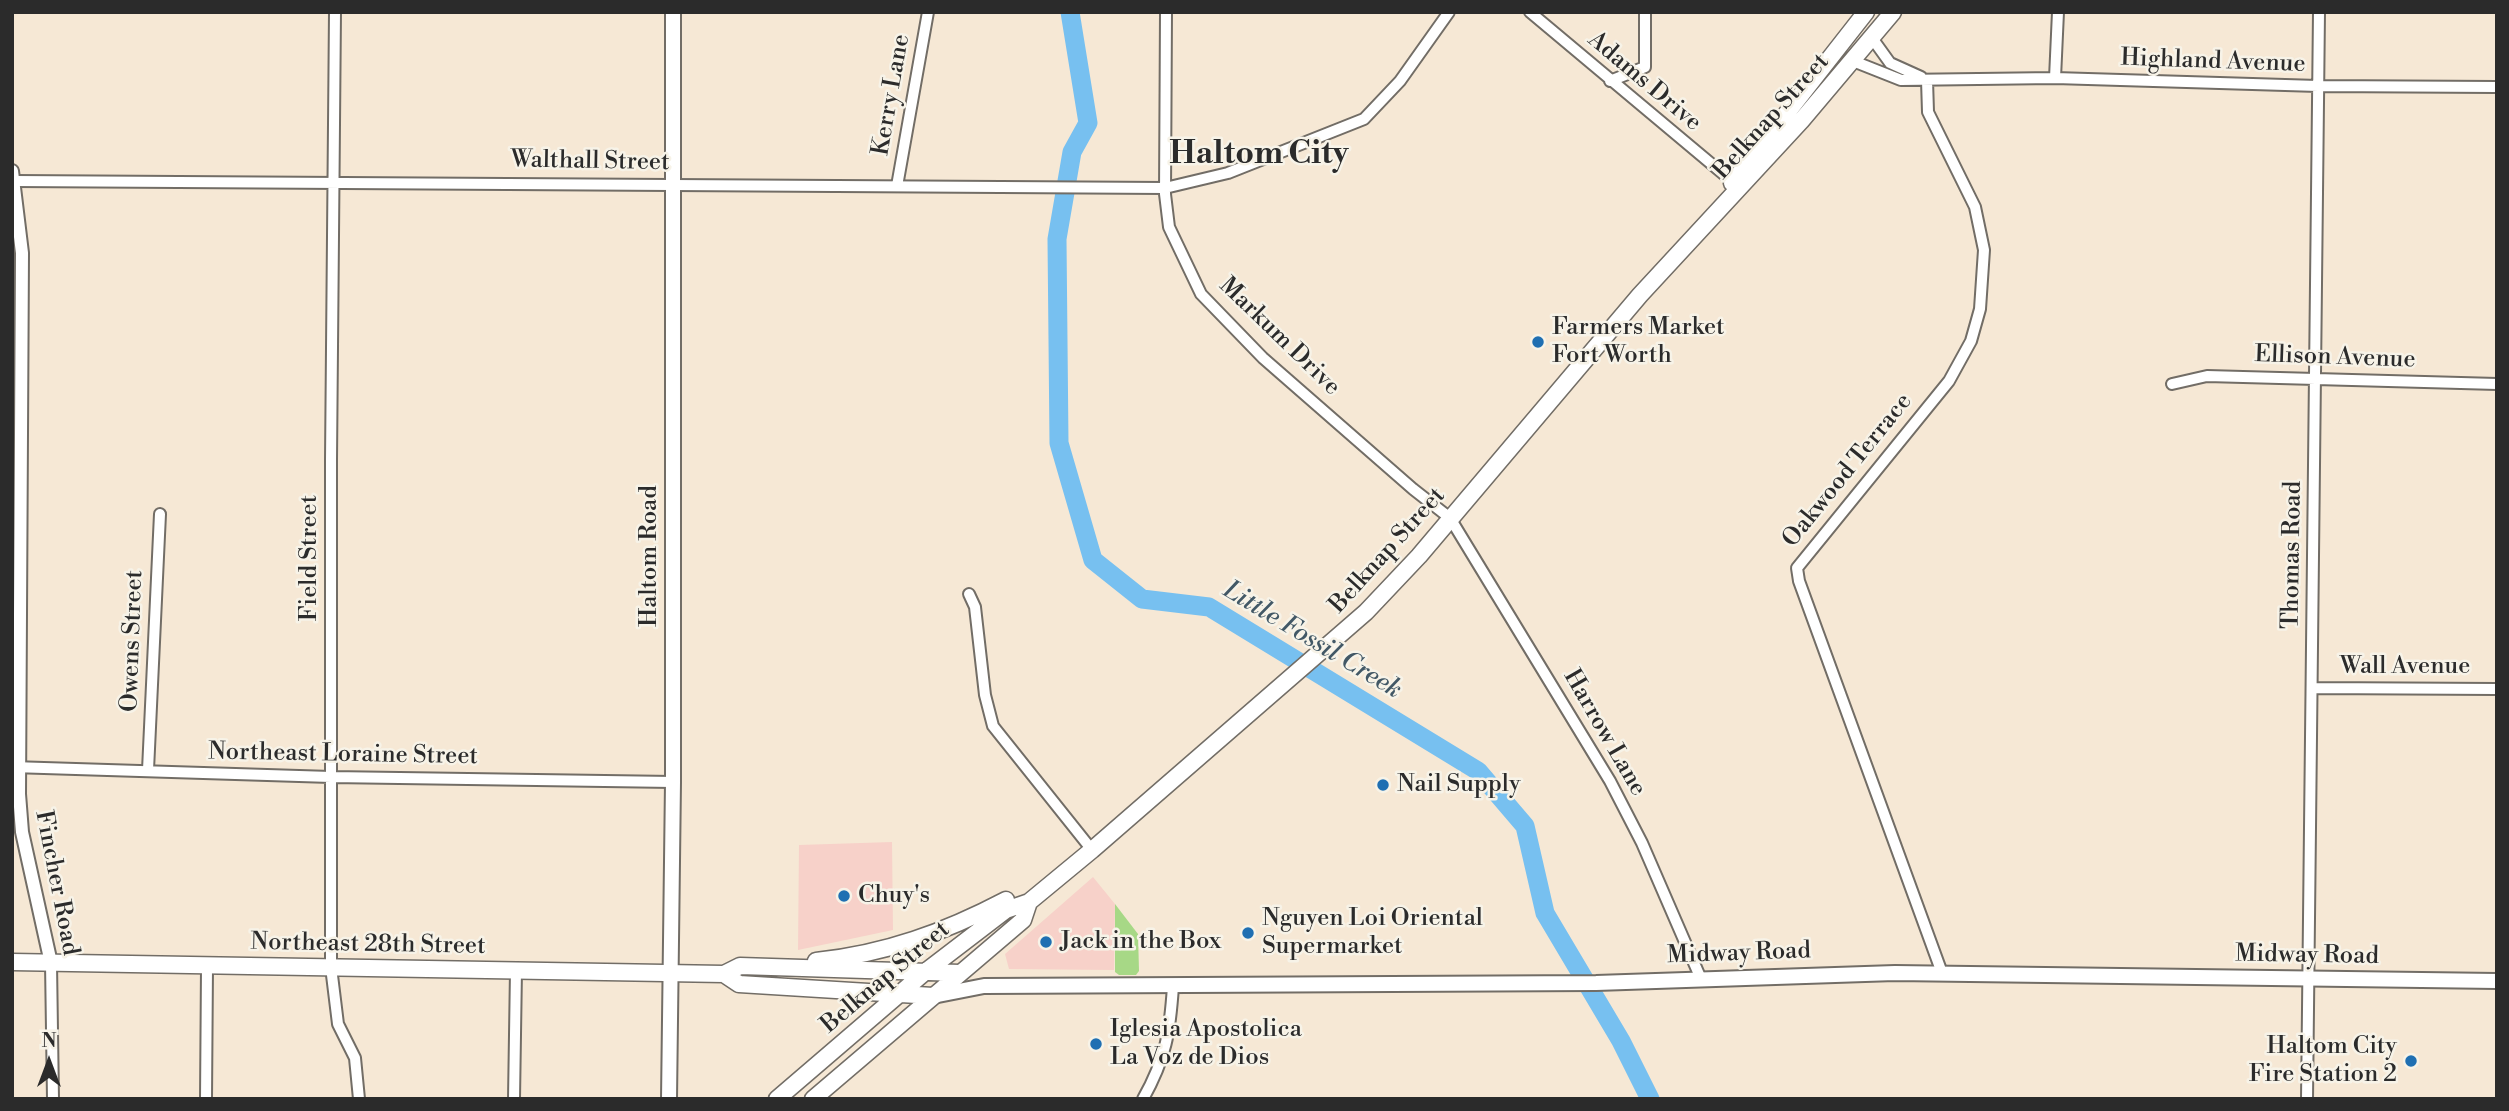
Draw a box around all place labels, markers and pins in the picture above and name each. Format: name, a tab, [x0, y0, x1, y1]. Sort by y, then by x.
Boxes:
place label: Farmers Market Fort Worth	[1552, 314, 1725, 370]
marker: Farmers Market Fort Worth	[1530, 334, 1546, 350]
place label: Nail Supply	[1397, 771, 1521, 799]
marker: Nail Supply	[1375, 777, 1391, 793]
place label: Chuy's	[858, 882, 930, 910]
marker: Chuy's	[836, 888, 852, 904]
place label: Nguyen Loi Oriental Supermarket	[1262, 905, 1483, 961]
marker: Nguyen Loi Oriental Supermarket	[1240, 925, 1256, 941]
place label: Jack in the Box	[1060, 928, 1221, 956]
marker: Jack in the Box	[1038, 934, 1054, 950]
place label: Iglesia Apostolica La Voz de Dios	[1110, 1016, 1302, 1072]
place label: Haltom City Fire Station 2	[2249, 1033, 2397, 1089]
marker: Iglesia Apostolica La Voz de Dios	[1088, 1036, 1104, 1052]
marker: Haltom City Fire Station 2	[2403, 1053, 2419, 1069]

